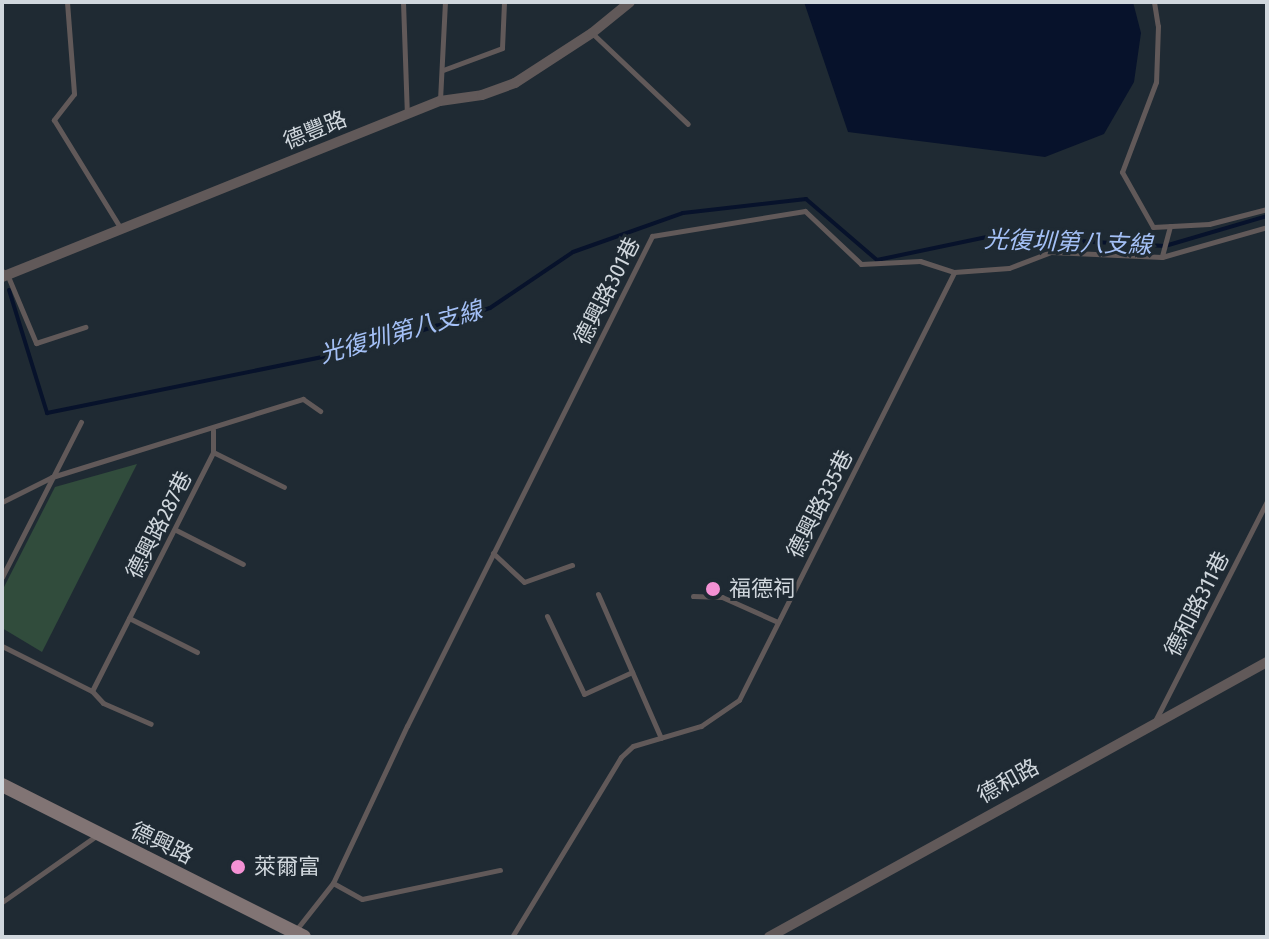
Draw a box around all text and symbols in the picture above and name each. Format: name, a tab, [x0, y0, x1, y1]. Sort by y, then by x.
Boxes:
street label: 德豐路	[279, 105, 351, 155]
water label: 光復圳第八支線	[984, 226, 1152, 260]
street label: 德興路301巷	[569, 233, 645, 349]
water label: 光復圳第八支線	[316, 296, 486, 370]
street label: 德興路335巷	[781, 445, 859, 563]
street label: 德興路287巷	[121, 467, 197, 583]
street label: 德和路311巷	[1159, 547, 1235, 661]
place label: 福德祠	[729, 576, 795, 602]
marker: 福德祠	[704, 580, 722, 598]
street label: 德和路	[973, 753, 1043, 809]
street label: 德興路	[127, 817, 197, 869]
place label: 萊爾富	[254, 854, 320, 880]
marker: 萊爾富	[229, 858, 247, 876]

